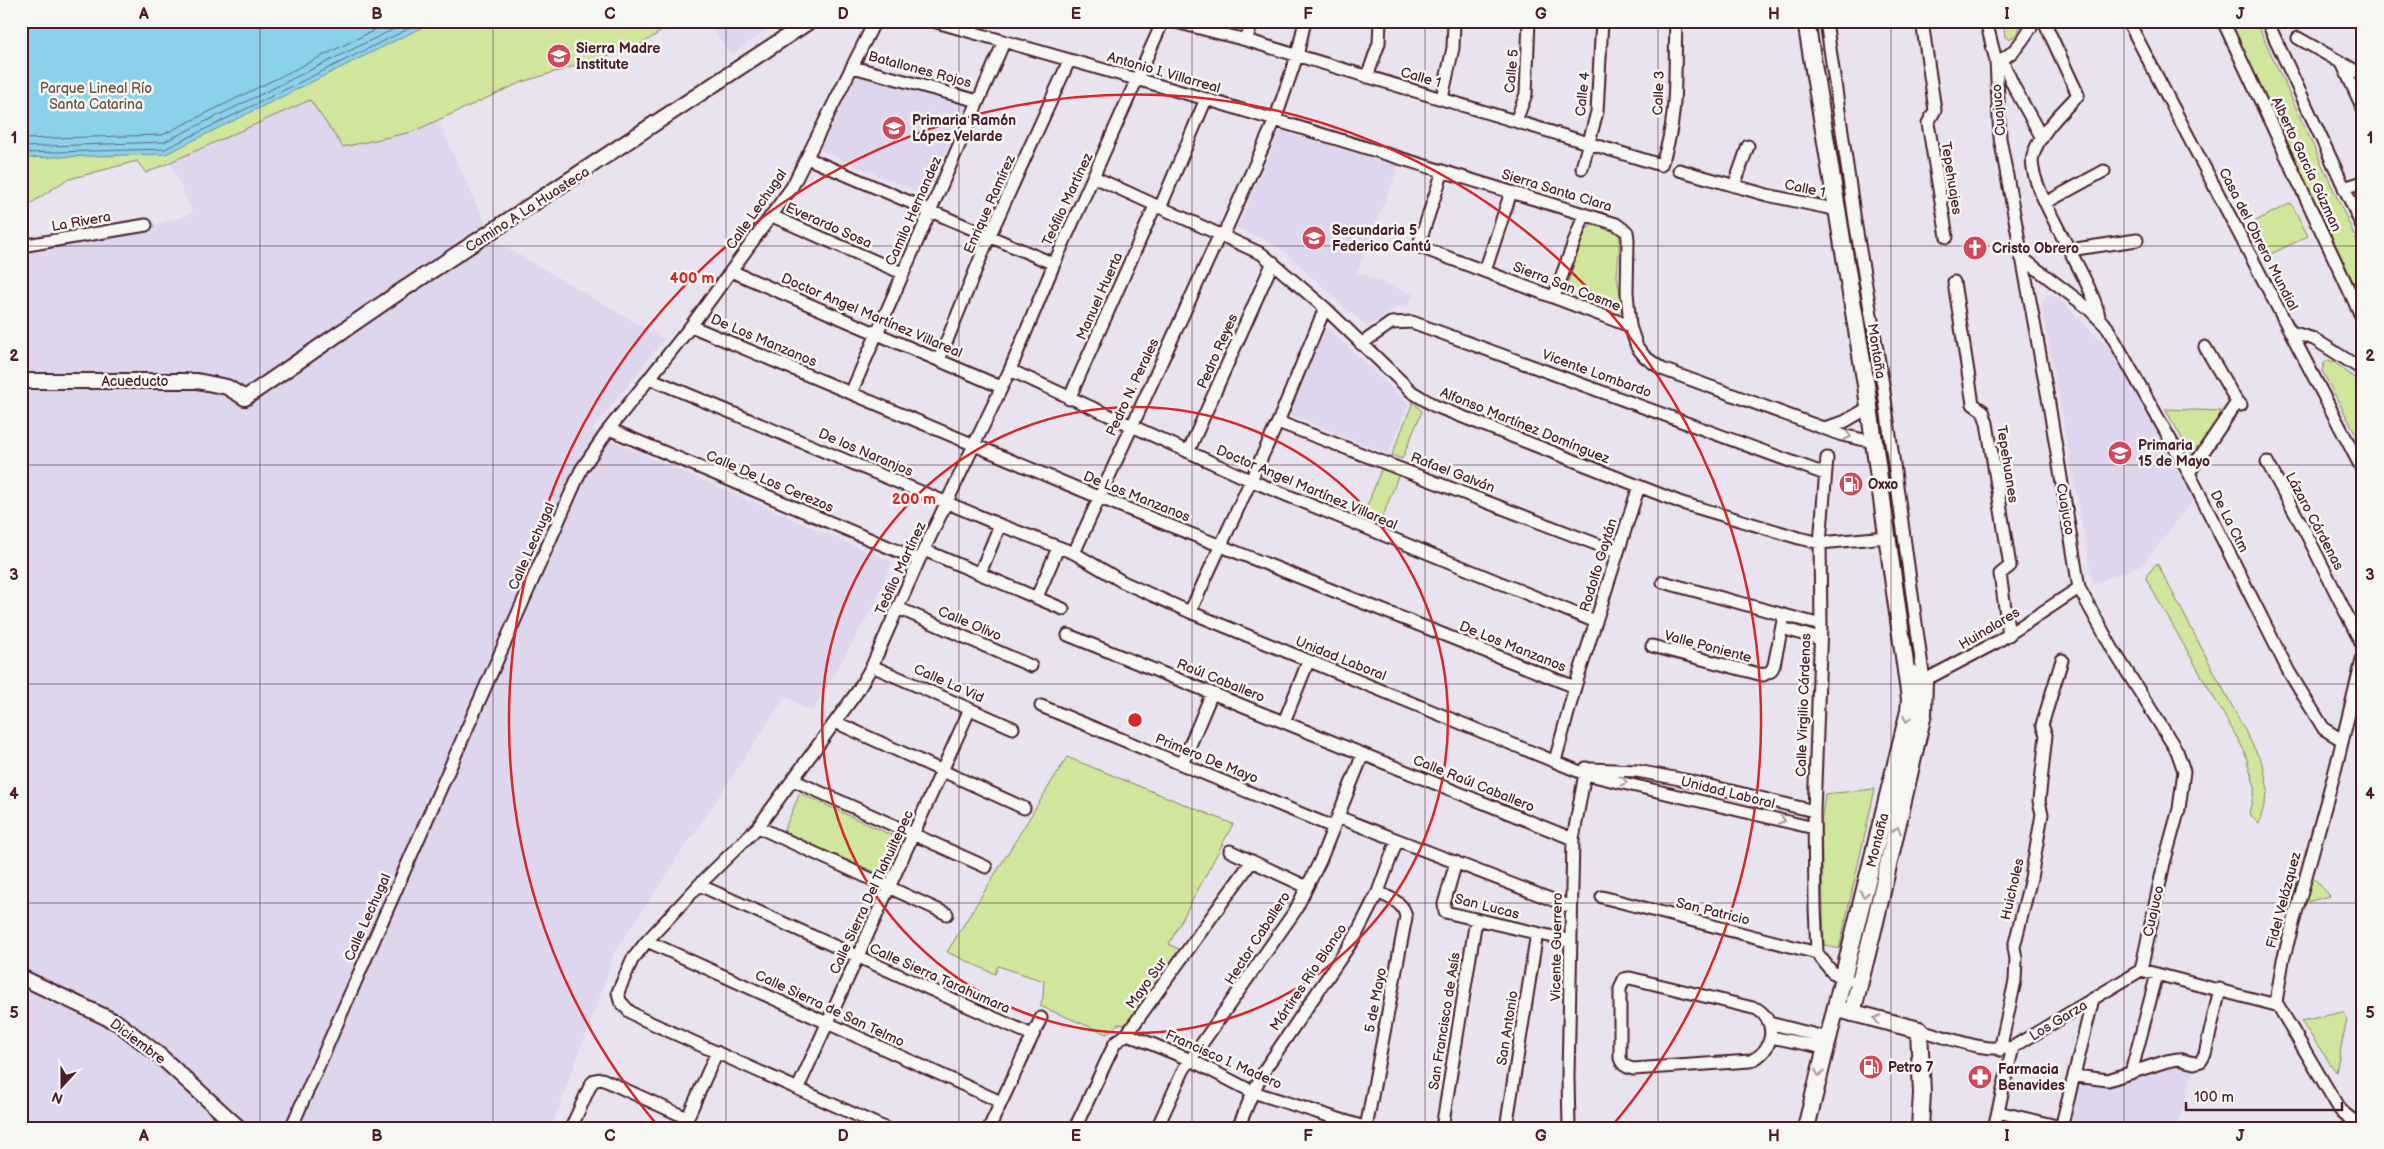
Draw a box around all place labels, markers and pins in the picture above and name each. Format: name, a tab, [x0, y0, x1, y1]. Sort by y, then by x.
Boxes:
place label: Sierra Madre Institute	[576, 40, 660, 73]
school or university icon: Sierra Madre Institute	[546, 43, 572, 69]
place label: Primaria Ramón López Velarde	[912, 112, 1016, 145]
school or university icon: Primaria Ramón López Velarde	[881, 115, 907, 141]
place label: Secundaria 5 Federico Cantú	[1332, 222, 1431, 255]
school or university icon: Secundaria 5 Federico Cantú	[1301, 225, 1327, 251]
church icon: Cristo Obrero	[1962, 235, 1988, 261]
place label: Cristo Obrero	[1992, 240, 2079, 257]
place label: Primaria 15 de Mayo	[2138, 437, 2210, 470]
school or university icon: Primaria 15 de Mayo	[2107, 440, 2133, 466]
fuel station icon: Oxxo	[1838, 471, 1864, 497]
place label: Oxxo	[1868, 476, 1898, 493]
centre of rings	[1126, 711, 1144, 729]
fuel station icon: Petro 7	[1858, 1054, 1884, 1080]
place label: Petro 7	[1888, 1059, 1934, 1076]
place label: Farmacia Benavides	[1998, 1061, 2065, 1094]
pharmacy icon: Farmacia Benavides	[1967, 1064, 1993, 1090]

